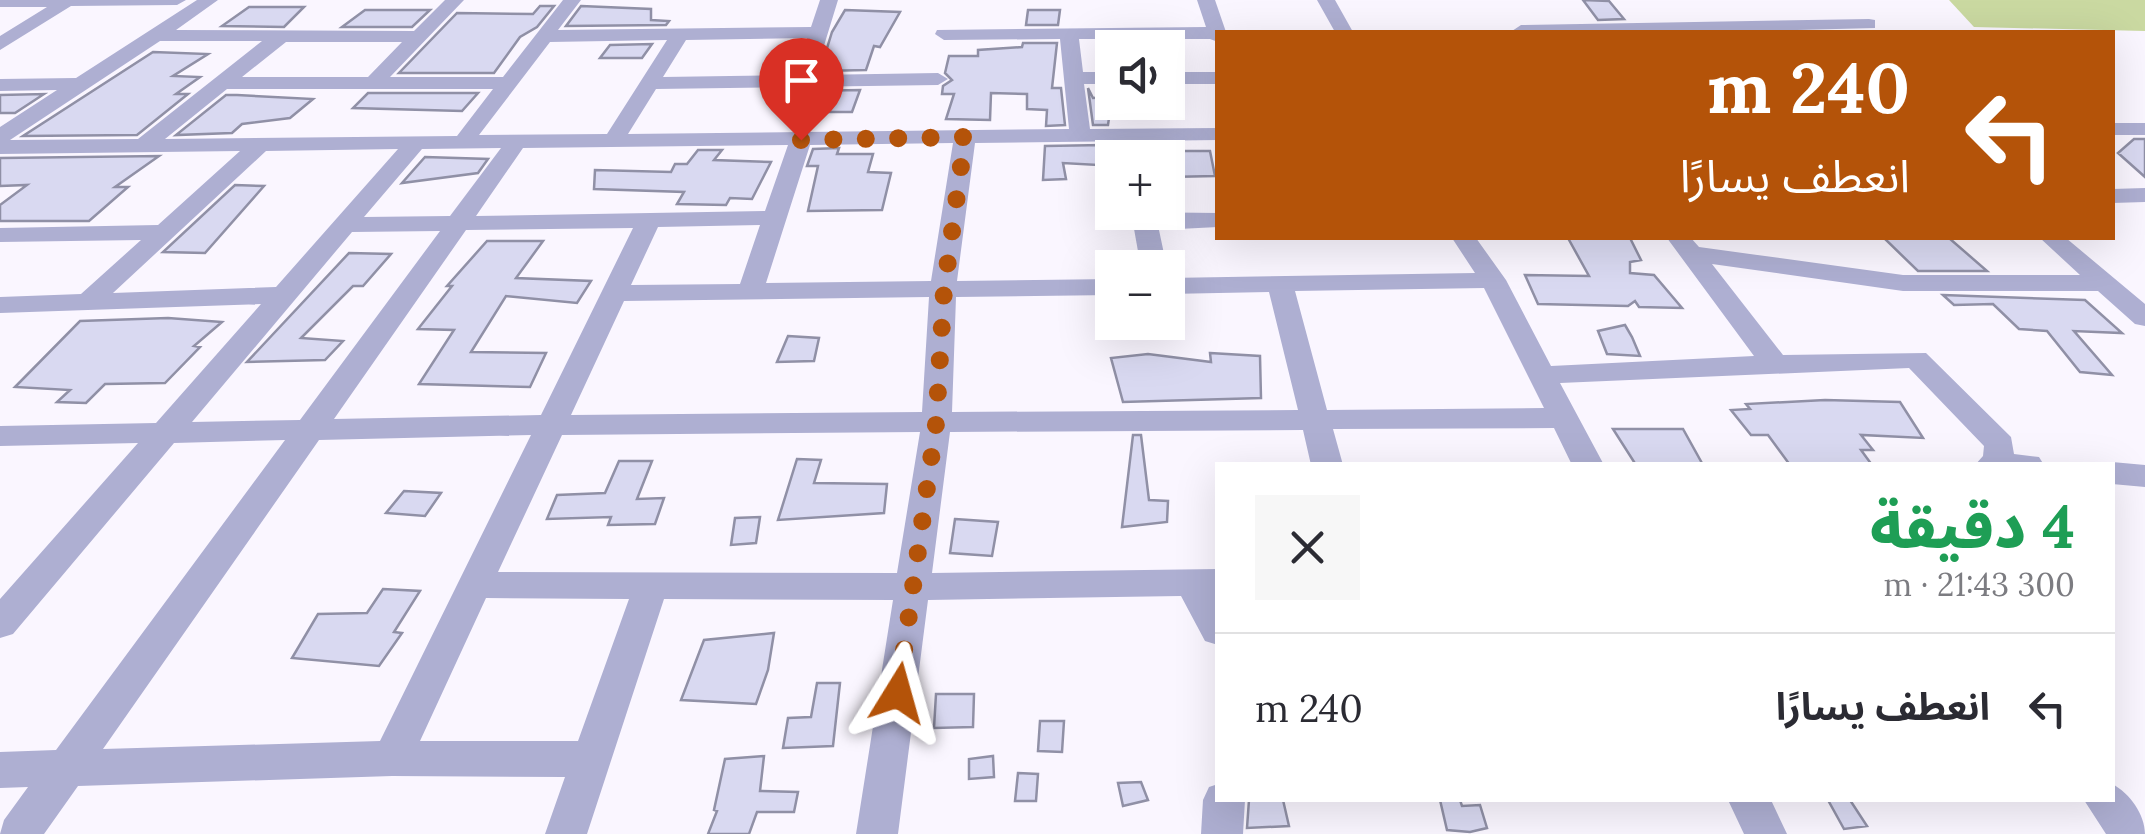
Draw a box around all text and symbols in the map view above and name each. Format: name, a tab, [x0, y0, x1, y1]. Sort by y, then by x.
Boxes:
map controls	[1095, 30, 1185, 340]
button: sound	[1095, 30, 1185, 120]
pin	[759, 38, 844, 141]
text: 240 m	[1707, 43, 1910, 132]
icon: arrive	[774, 53, 829, 108]
icon: left	[1945, 70, 2075, 200]
button: +	[1095, 140, 1185, 230]
text: انعطف يسارًا	[1680, 147, 1910, 204]
button: −	[1095, 250, 1185, 340]
text: 4 دقيقة	[1870, 488, 2075, 564]
button: close	[1255, 495, 1360, 600]
text: 300 m · 21:43	[1884, 564, 2075, 605]
position arrow	[846, 641, 950, 745]
icon: left	[2020, 681, 2075, 736]
text: انعطف يسارًا	[1776, 682, 1990, 730]
text: 240 m	[1255, 684, 1363, 732]

